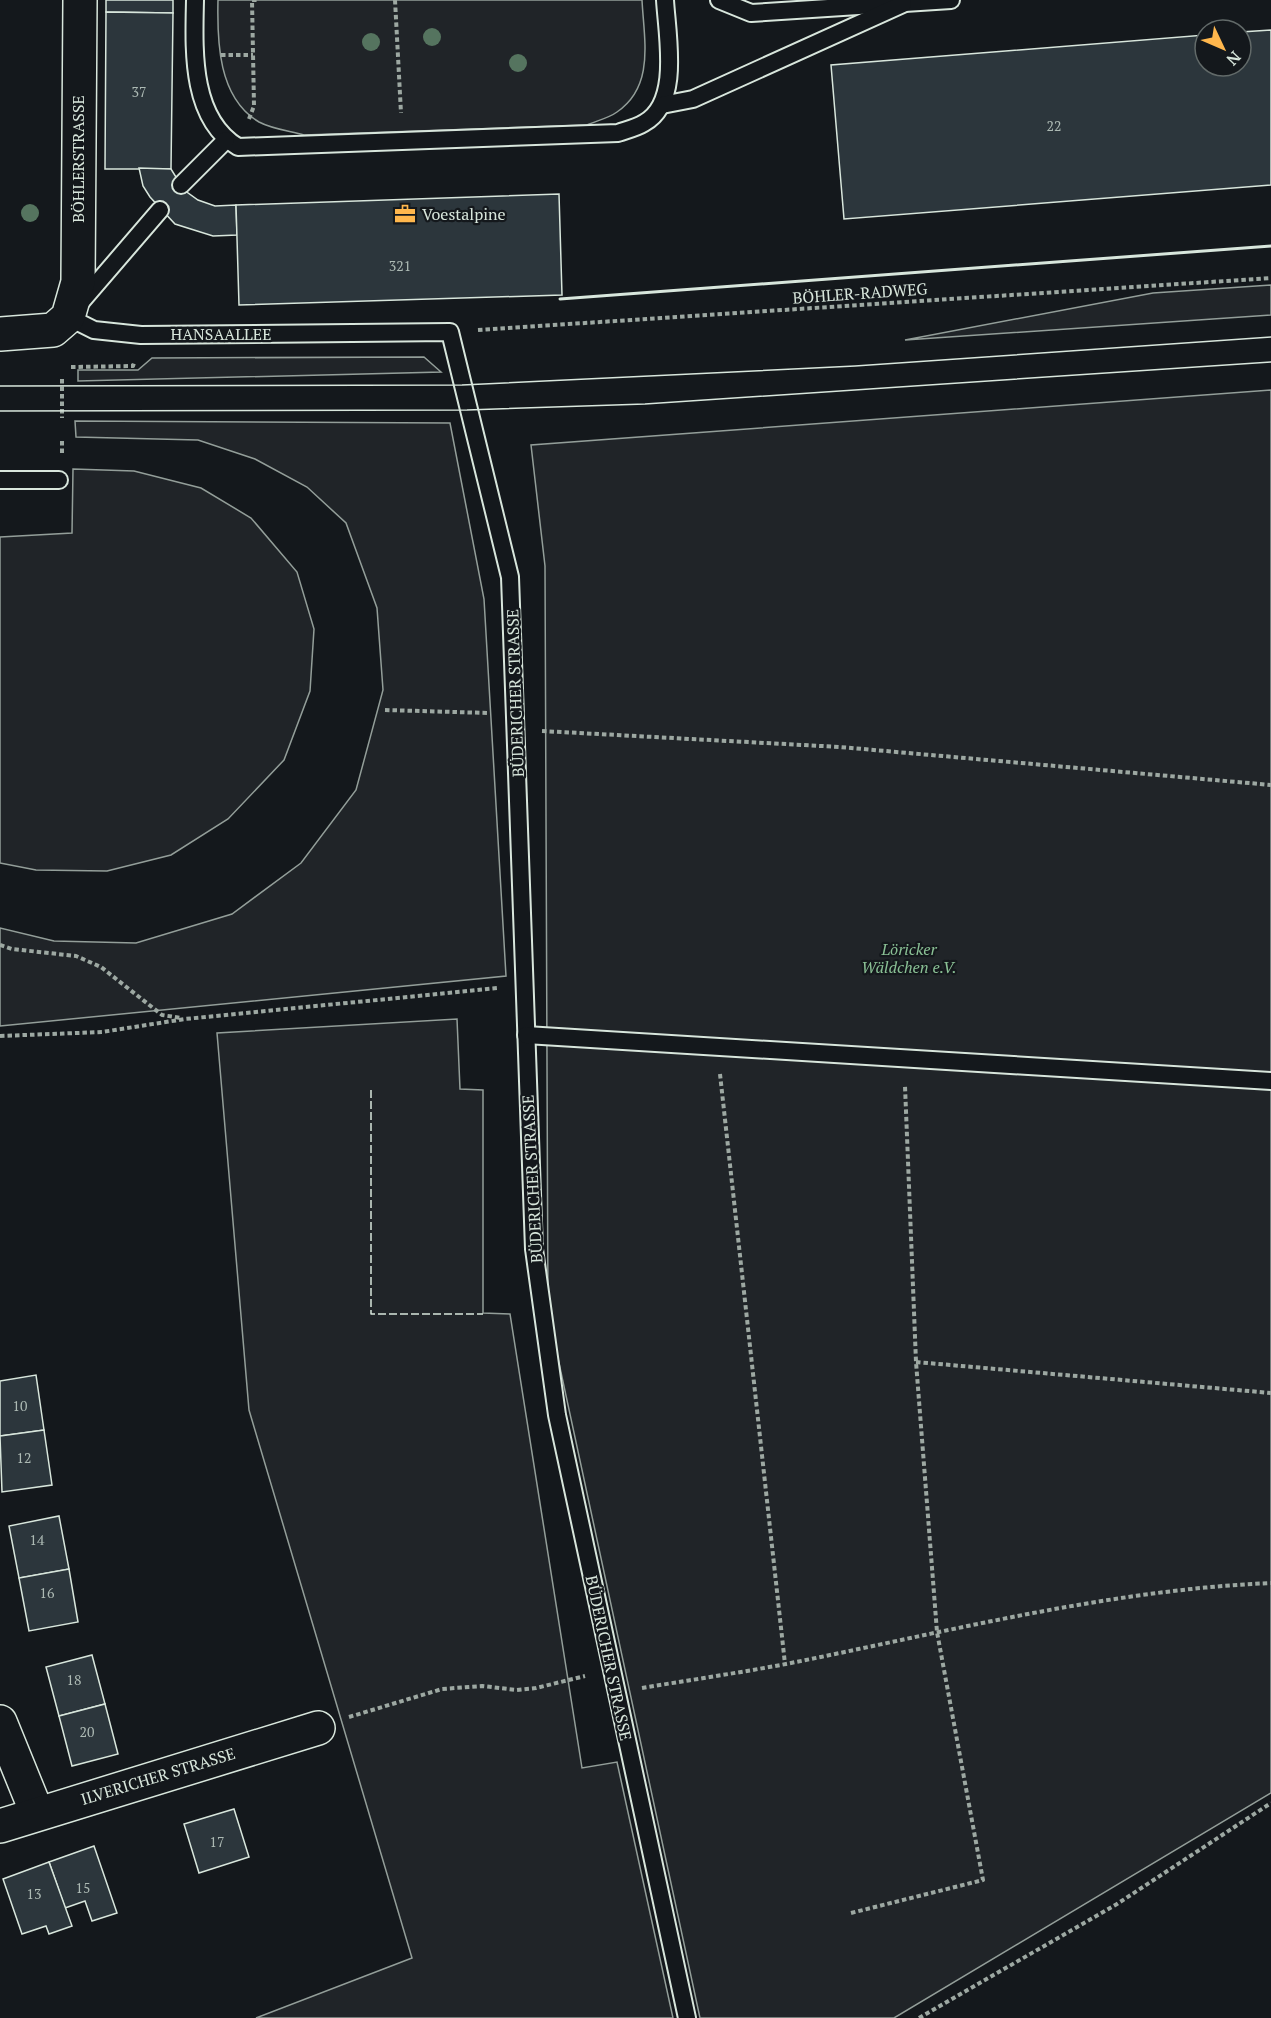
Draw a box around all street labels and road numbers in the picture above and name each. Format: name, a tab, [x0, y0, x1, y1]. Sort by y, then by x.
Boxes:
street label: BÖHLERSTRASSE	[67, 95, 89, 223]
street label: BÖHLER-RADWEG	[792, 277, 928, 309]
street label: HANSAALLEE	[171, 323, 271, 345]
street label: BÜDERICHER STRASSE	[501, 608, 529, 778]
street label: BÜDERICHER STRASSE	[517, 1094, 547, 1264]
street label: BÜDERICHER STRASSE	[581, 1573, 637, 1743]
street label: ILVERICHER STRASSE	[78, 1742, 238, 1810]

